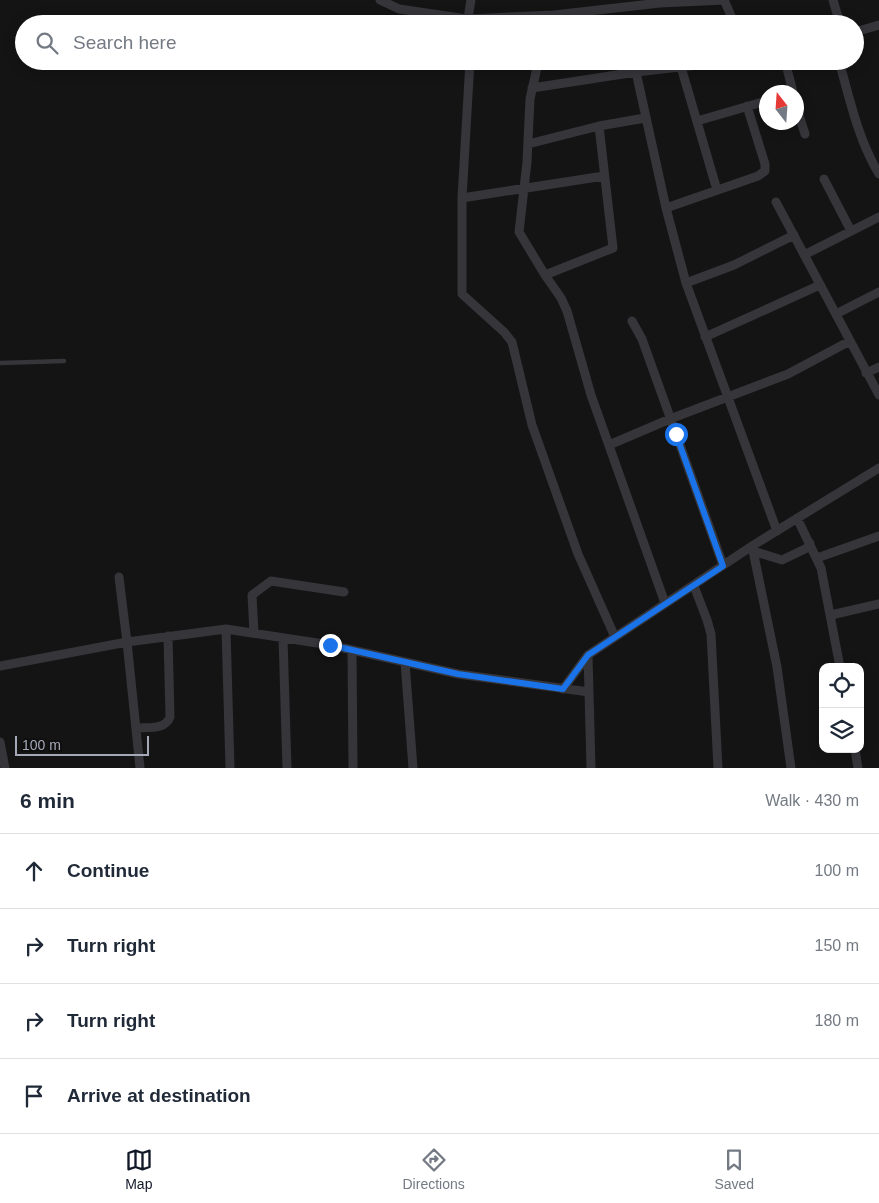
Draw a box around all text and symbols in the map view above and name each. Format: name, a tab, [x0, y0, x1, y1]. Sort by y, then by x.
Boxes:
search box	[15, 15, 864, 70]
icon: search	[33, 29, 61, 57]
text: Search here	[73, 32, 177, 53]
north arrow	[759, 85, 804, 130]
route start	[665, 423, 688, 446]
route end	[319, 634, 342, 657]
map controls	[819, 663, 864, 753]
button: locate	[819, 663, 864, 708]
button: layers	[819, 708, 864, 753]
scale bar	[15, 733, 149, 756]
text: 100 m	[22, 737, 61, 753]
text: 6 min	[20, 789, 75, 812]
text: Walk · 430 m	[765, 792, 859, 809]
icon: ahead	[20, 857, 48, 885]
text: Continue	[67, 860, 149, 881]
text: 100 m	[815, 862, 859, 879]
icon: right	[20, 932, 48, 960]
text: Turn right	[67, 935, 155, 956]
text: 150 m	[815, 937, 859, 954]
icon: right	[20, 1007, 48, 1035]
text: Turn right	[67, 1010, 155, 1031]
text: 180 m	[815, 1012, 859, 1029]
icon: arrive	[20, 1082, 48, 1110]
text: Arrive at destination	[67, 1085, 251, 1106]
tab: Map	[125, 1146, 153, 1192]
tab: Directions	[403, 1146, 465, 1192]
tab: Saved	[714, 1146, 754, 1192]

